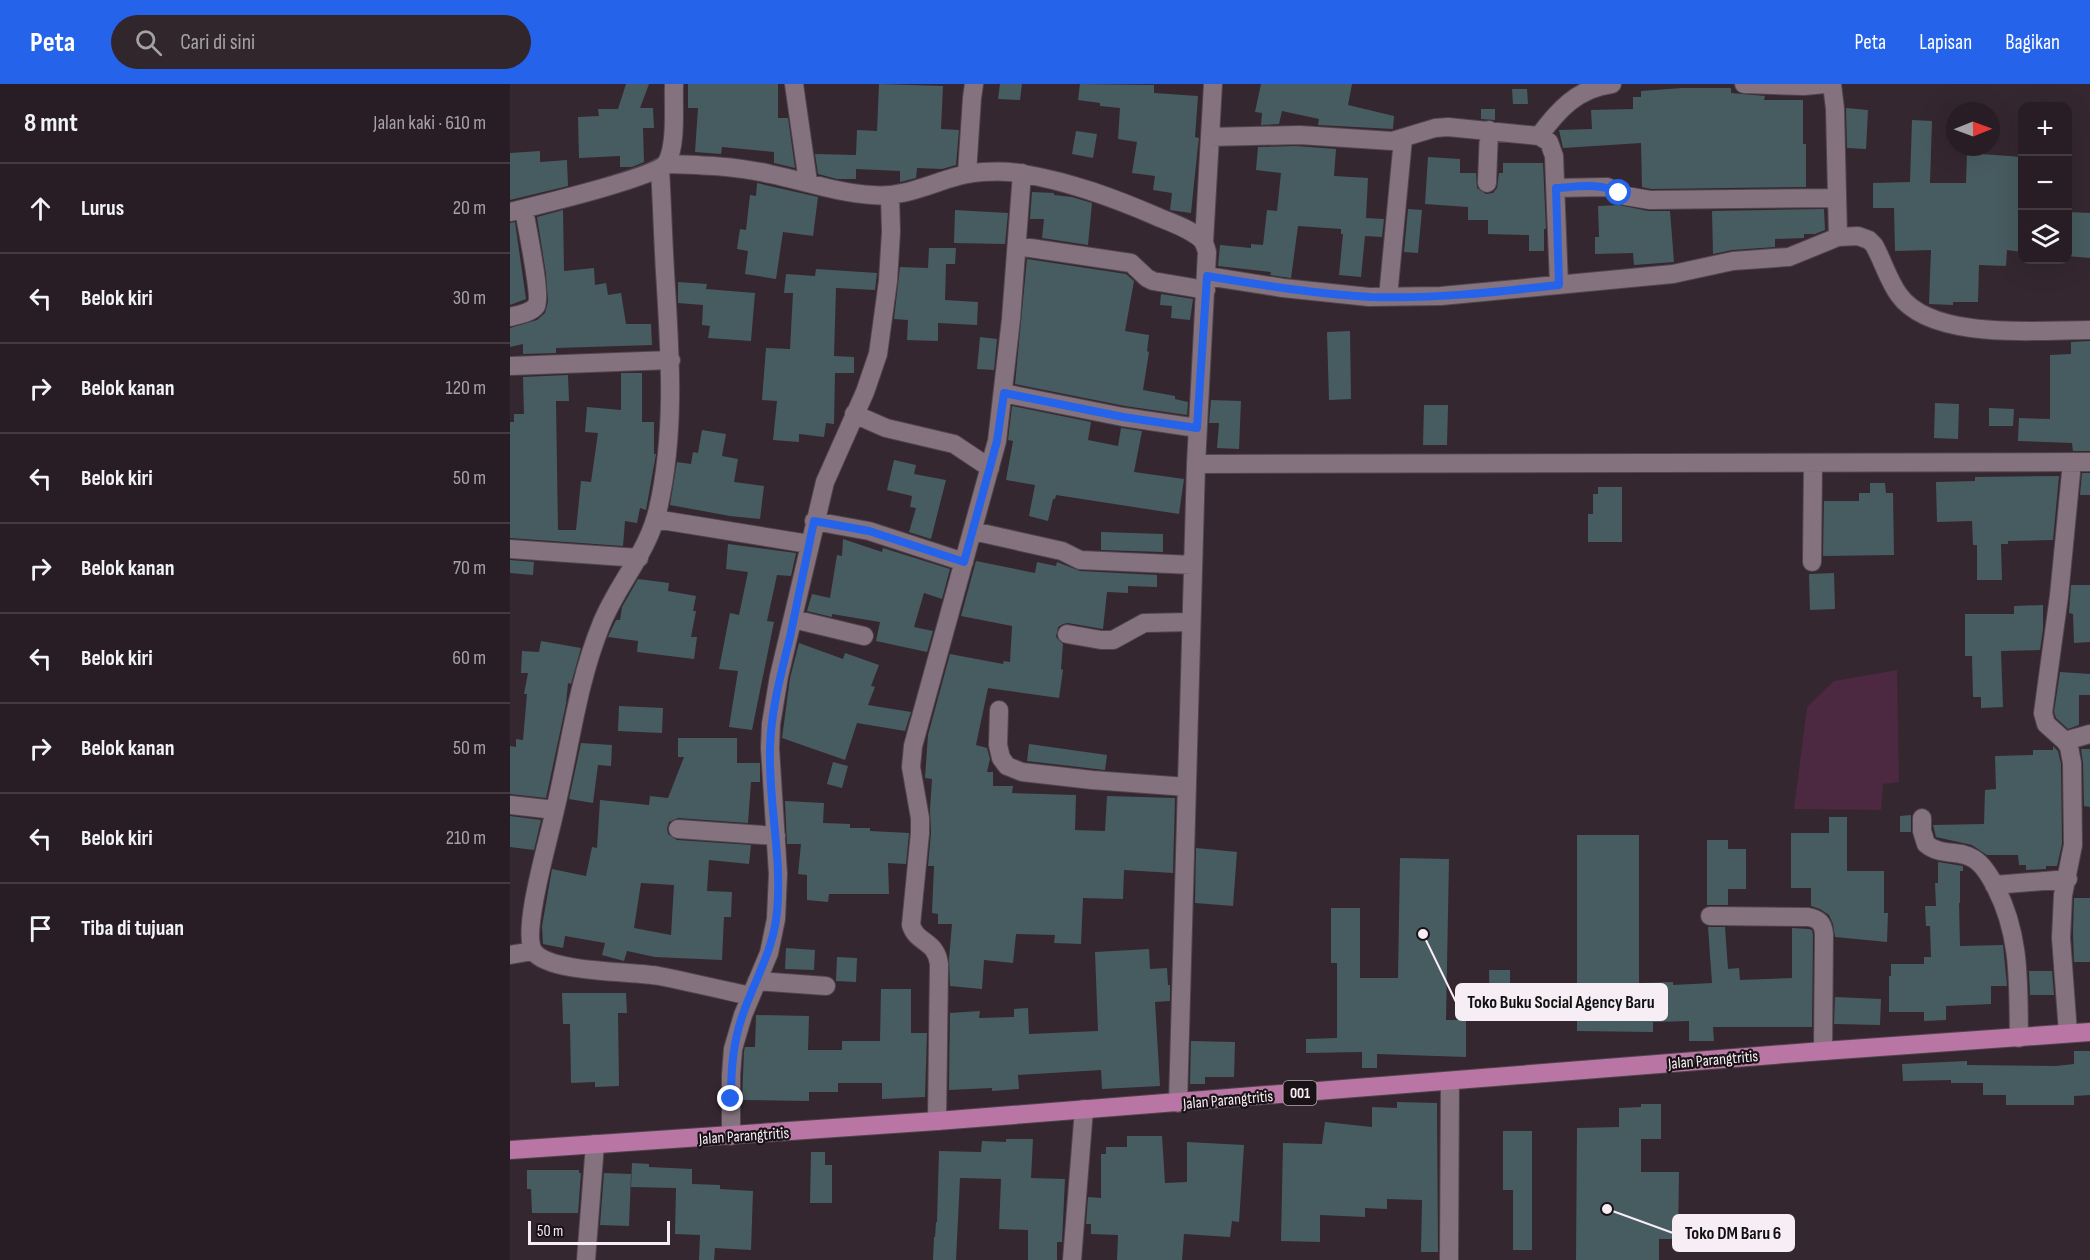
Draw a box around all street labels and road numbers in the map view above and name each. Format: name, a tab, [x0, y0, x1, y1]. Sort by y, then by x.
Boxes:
street label: Jalan Parangtritis	[1666, 1047, 1759, 1074]
road number: 001	[1284, 1081, 1316, 1105]
street label: Jalan Parangtritis	[1181, 1087, 1274, 1114]
street label: Jalan Parangtritis	[697, 1124, 790, 1149]

